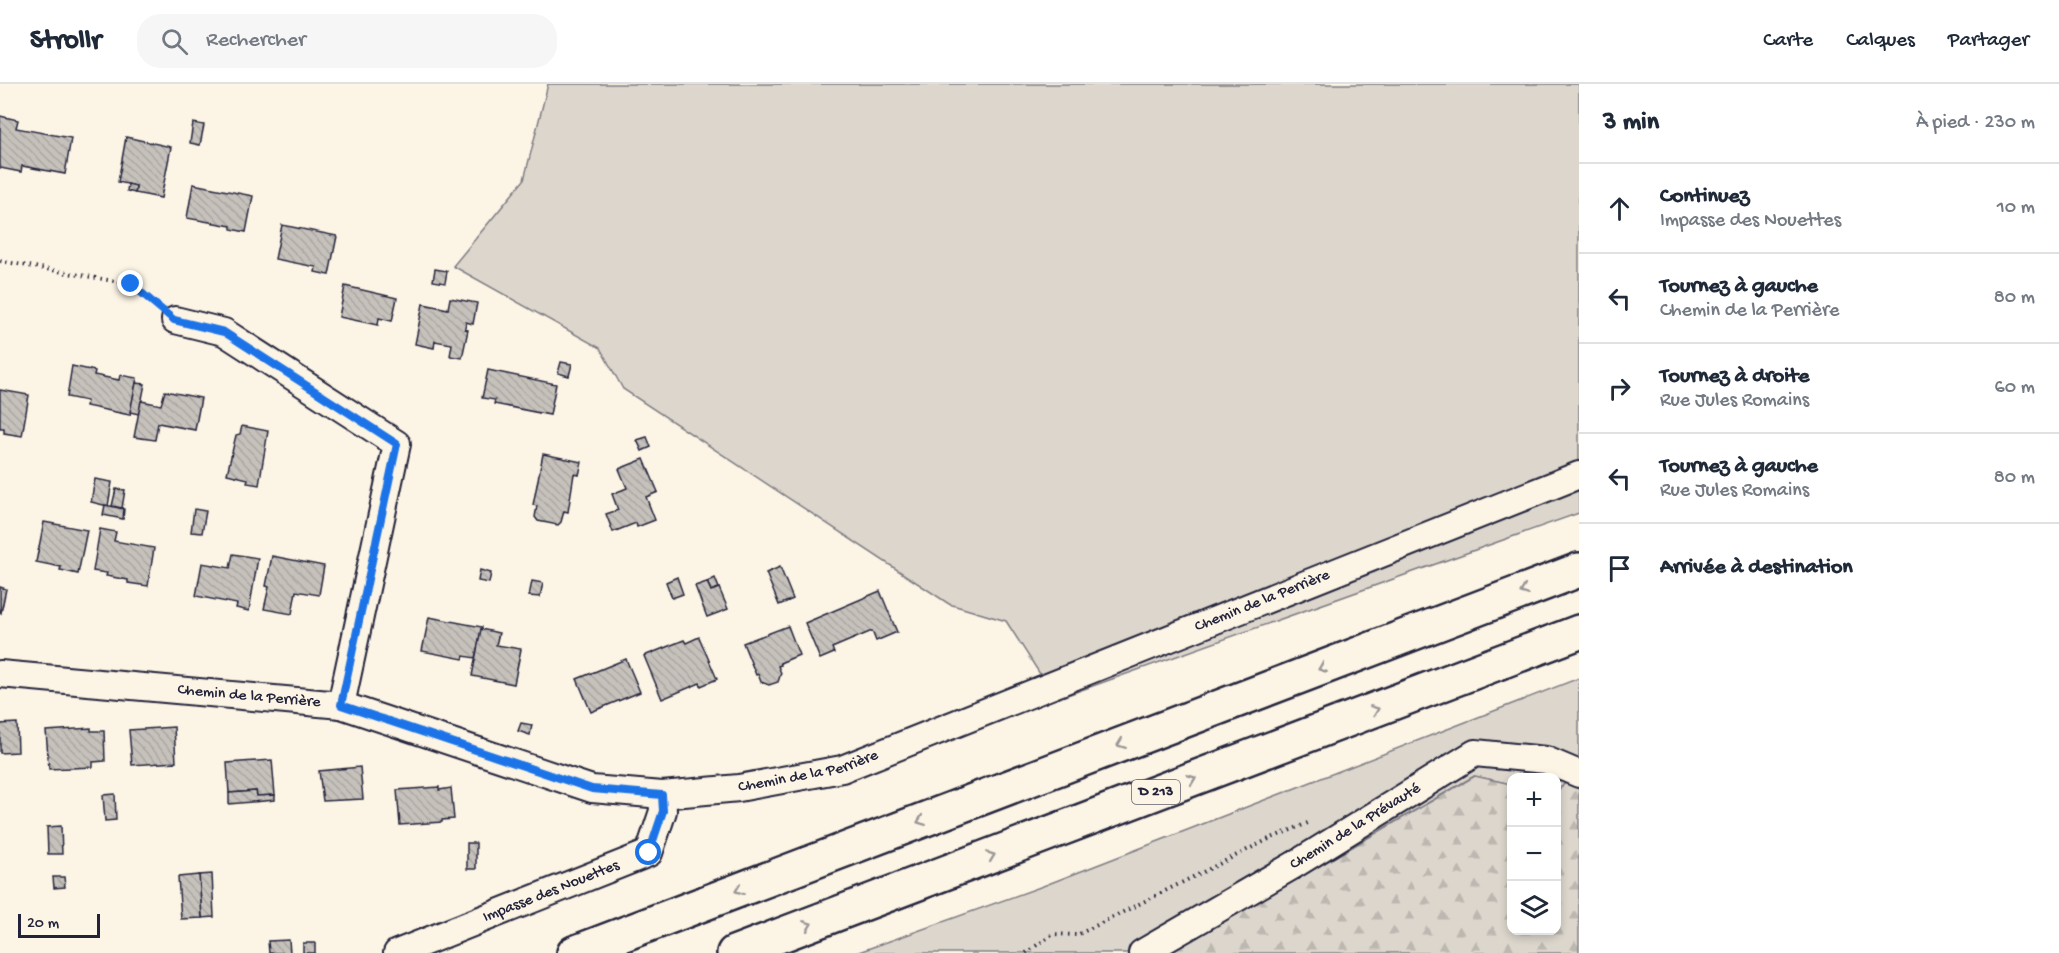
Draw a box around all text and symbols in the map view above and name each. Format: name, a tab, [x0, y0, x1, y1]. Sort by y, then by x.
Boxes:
search box	[137, 14, 557, 68]
text: Strollr	[30, 25, 101, 58]
icon: search	[158, 25, 191, 58]
text: Rechercher	[206, 28, 306, 54]
text: Carte	[1763, 29, 1813, 54]
text: Calques	[1846, 29, 1915, 54]
text: Partager	[1948, 29, 2029, 54]
text: 3 min	[1603, 108, 1659, 139]
text: À pied · 230 m	[1916, 112, 2035, 135]
text: Continuez	[1660, 184, 1749, 210]
icon: ahead	[1603, 192, 1636, 225]
text: 10 m	[1997, 197, 2035, 220]
text: Impasse des Nouettes	[1660, 210, 1841, 233]
route end	[117, 270, 143, 296]
text: Tournez à gauche	[1660, 274, 1818, 300]
icon: left	[1603, 282, 1636, 315]
text: 80 m	[1994, 287, 2035, 310]
text: Chemin de la Perrière	[1660, 300, 1839, 323]
text: Tournez à droite	[1660, 364, 1809, 390]
icon: right	[1603, 372, 1636, 405]
text: 60 m	[1995, 377, 2035, 400]
text: Rue Jules Romains	[1660, 390, 1809, 413]
text: Tournez à gauche	[1660, 454, 1818, 480]
icon: left	[1603, 462, 1636, 495]
text: 80 m	[1994, 467, 2035, 490]
text: Rue Jules Romains	[1660, 480, 1809, 503]
icon: arrive	[1603, 552, 1636, 585]
text: Arrivée à destination	[1660, 555, 1853, 581]
street label: Chemin de la Perrière	[1192, 566, 1333, 637]
one-way arrow	[1520, 583, 1530, 596]
one-way arrow	[1318, 660, 1328, 673]
street label: Chemin de la Perrière	[177, 681, 322, 713]
one-way arrow	[1369, 704, 1380, 717]
one-way arrow	[1116, 737, 1126, 750]
street label: Chemin de la Perrière	[737, 746, 882, 797]
map controls	[1507, 773, 1561, 935]
button: +	[1507, 773, 1561, 827]
one-way arrow	[1186, 774, 1197, 786]
street label: Chemin de la Prévauté	[1287, 779, 1425, 875]
road number: D 213	[1132, 780, 1180, 804]
one-way arrow	[916, 813, 927, 826]
button: −	[1507, 827, 1561, 881]
route start	[635, 839, 661, 865]
one-way arrow	[985, 850, 995, 863]
street label: Impasse des Nouettes	[480, 856, 623, 927]
button: layers	[1507, 881, 1561, 935]
one-way arrow	[734, 883, 745, 895]
scale bar	[18, 911, 100, 938]
text: 20 m	[27, 915, 59, 934]
one-way arrow	[802, 919, 813, 932]

